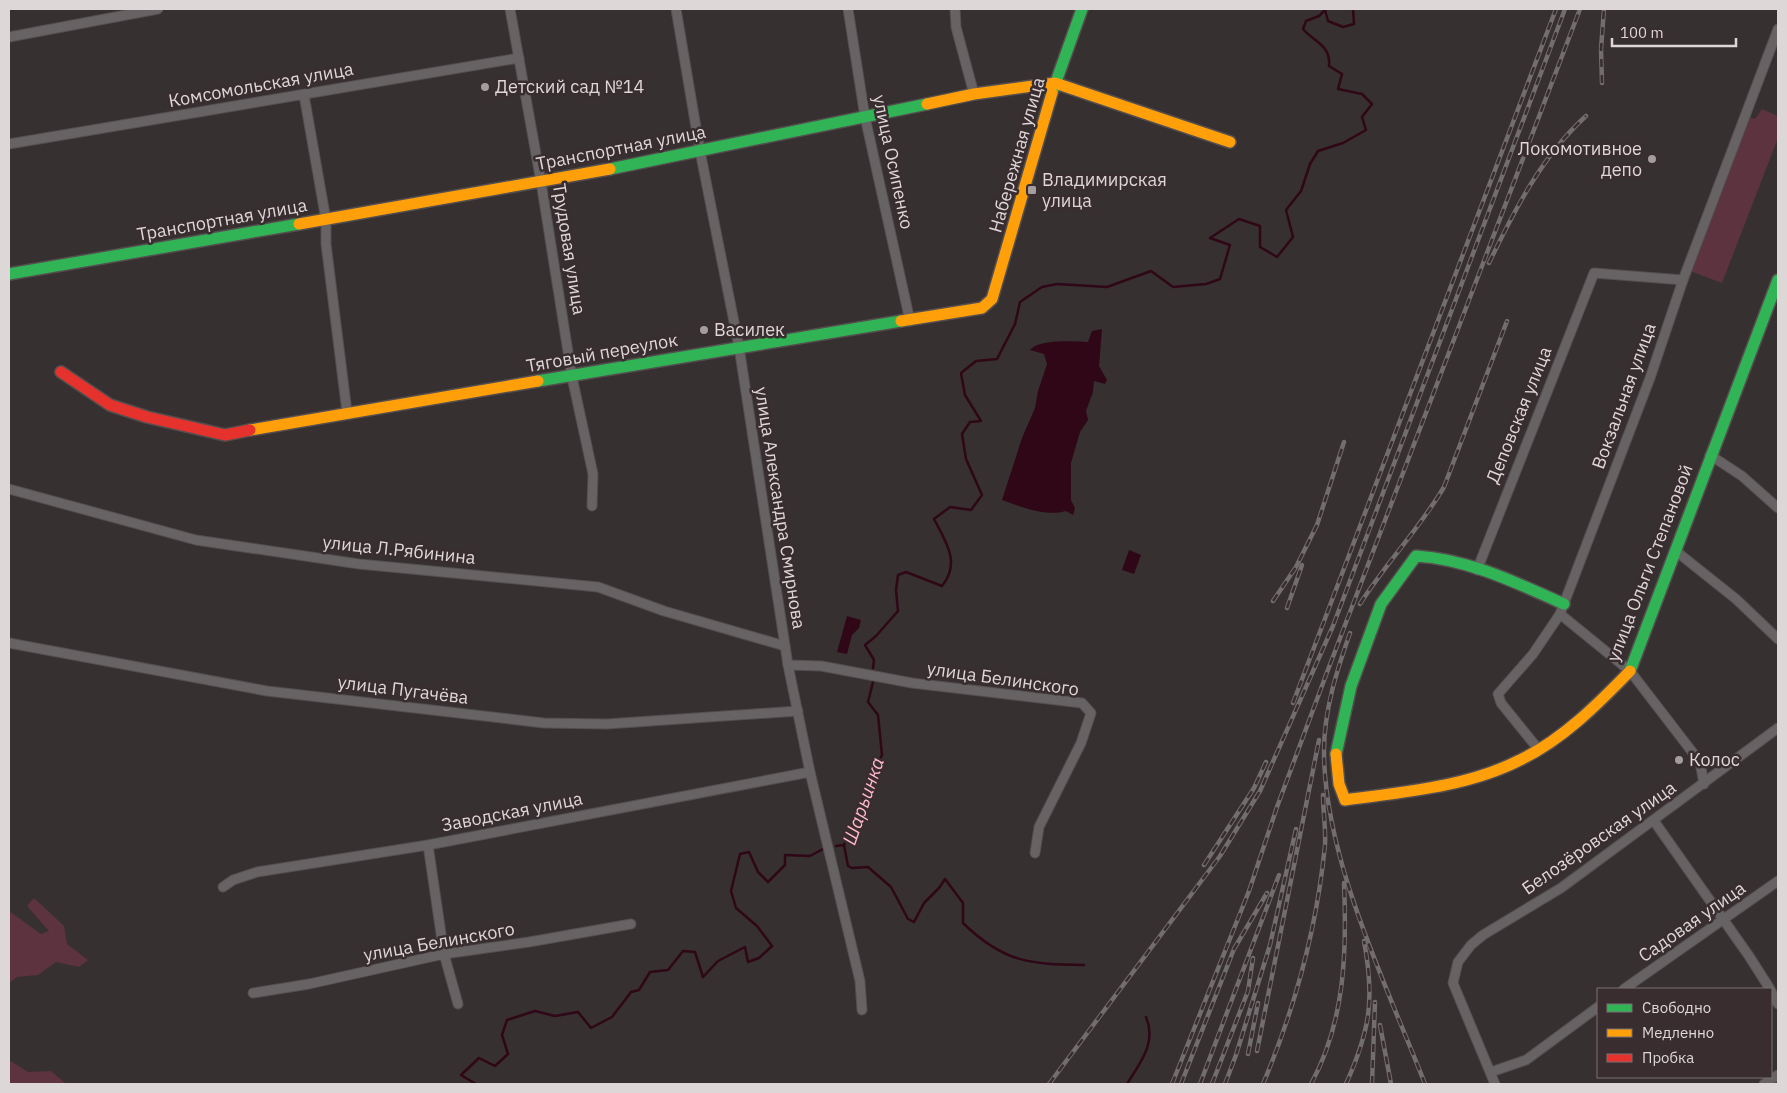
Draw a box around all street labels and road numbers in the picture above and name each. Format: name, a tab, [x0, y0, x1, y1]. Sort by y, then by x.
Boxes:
street label: Комсомольская улица	[167, 57, 356, 112]
street label: Набережная улица	[983, 74, 1050, 235]
street label: улица Осипенко	[868, 93, 919, 231]
street label: Транспортная улица	[534, 120, 708, 175]
street label: Трудовая улица	[548, 182, 591, 317]
street label: Транспортная улица	[135, 193, 309, 246]
street label: Вокзальная улица	[1586, 319, 1661, 472]
street label: Тяговый переулок	[524, 328, 680, 377]
street label: Деповская улица	[1481, 343, 1557, 487]
street label: улица Александра Смирнова	[750, 385, 811, 631]
street label: улица Ольги Степановой	[1601, 461, 1698, 665]
street label: улица Л.Рябинина	[321, 530, 477, 569]
street label: улица Белинского	[926, 656, 1080, 701]
street label: улица Пугачёва	[336, 670, 470, 709]
street label: Белозёровская улица	[1517, 775, 1681, 900]
street label: Заводская улица	[439, 786, 585, 836]
street label: Садовая улица	[1634, 876, 1750, 967]
street label: улица Белинского	[362, 917, 516, 966]

